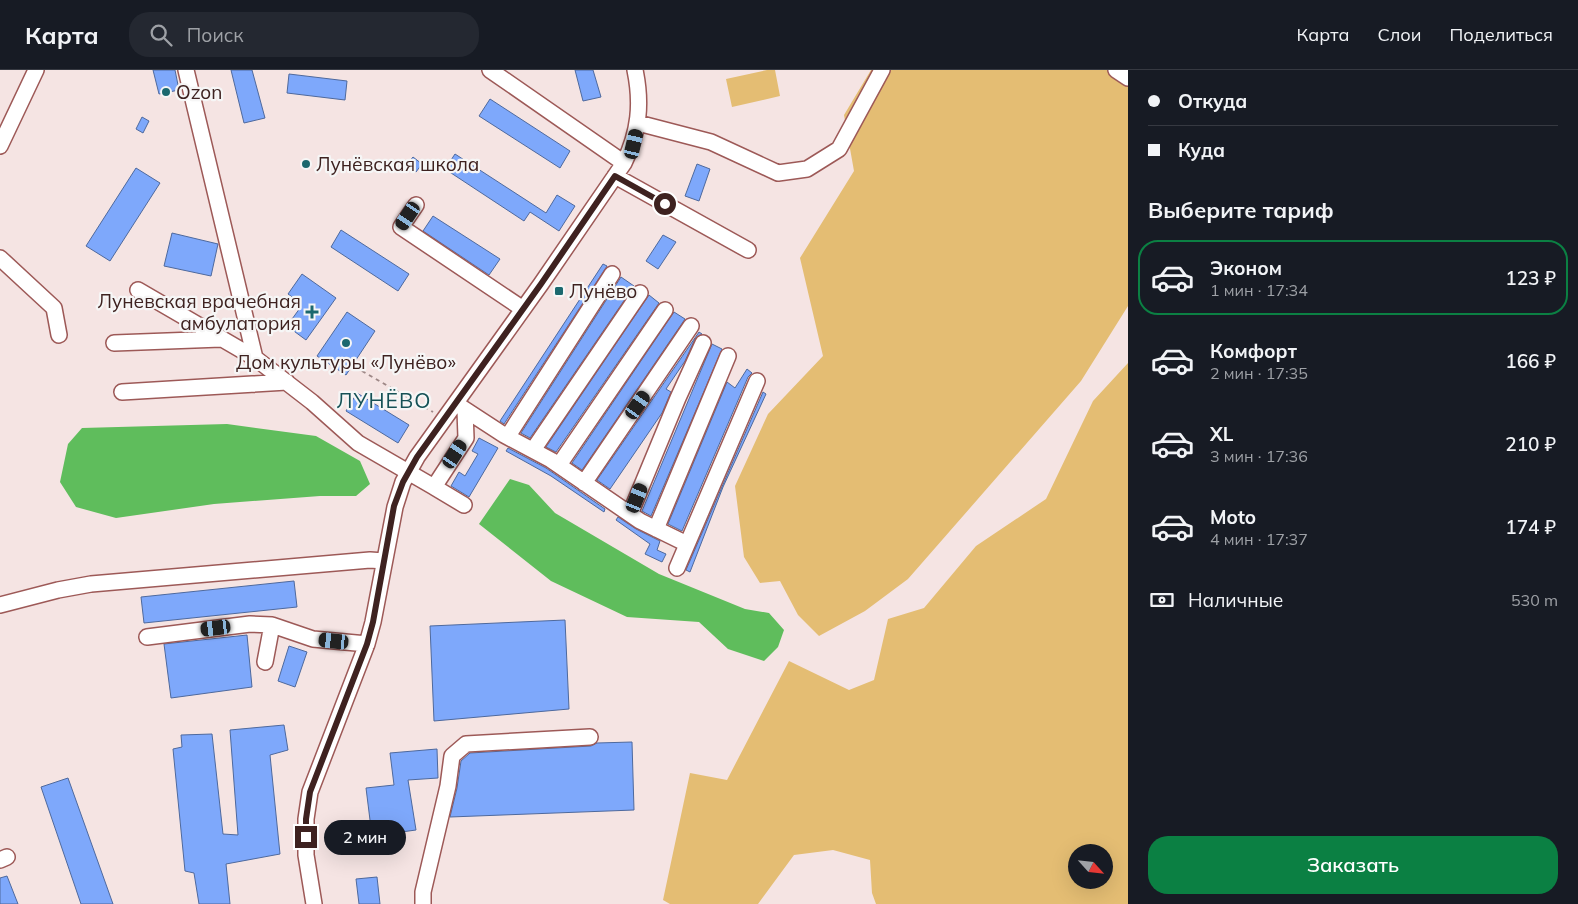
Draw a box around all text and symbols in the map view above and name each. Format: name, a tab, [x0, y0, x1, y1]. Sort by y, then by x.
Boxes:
search box	[129, 12, 479, 57]
text: Карта	[25, 20, 99, 50]
icon: search	[147, 21, 175, 49]
text: Поиск	[187, 23, 244, 47]
text: Карта	[1297, 23, 1349, 46]
text: Слои	[1377, 23, 1422, 46]
text: Поделиться	[1450, 23, 1553, 46]
place label: Ozon	[176, 80, 222, 104]
marker: Ozon	[160, 86, 172, 98]
text: Откуда	[1178, 89, 1247, 113]
car	[623, 128, 644, 160]
text: Куда	[1178, 138, 1225, 162]
place label: Лунёвская школа	[316, 152, 479, 176]
marker: Лунёвская школа	[300, 158, 312, 170]
route start	[654, 193, 676, 215]
text: Выберите тариф	[1148, 196, 1334, 224]
car	[393, 199, 422, 233]
icon: car	[1150, 255, 1195, 300]
text: Эконом	[1210, 256, 1282, 280]
text: 123 ₽	[1505, 266, 1556, 290]
place label: Лунёво	[569, 279, 637, 303]
text: 1 мин · 17:34	[1210, 280, 1308, 300]
marker: Лунёво	[553, 285, 565, 297]
place label: Луневская врачебная амбулатория	[98, 289, 301, 335]
marker: Луневская врачебная амбулатория	[305, 305, 319, 319]
marker: Дом культуры «Лунёво»	[340, 337, 352, 349]
icon: car	[1150, 338, 1195, 383]
text: Комфорт	[1210, 339, 1297, 363]
text: 166 ₽	[1505, 349, 1556, 373]
place label: Дом культуры «Лунёво»	[236, 350, 456, 374]
text: 2 мин · 17:35	[1210, 363, 1308, 383]
district label: ЛУНЁВО	[337, 387, 431, 413]
car	[623, 388, 652, 422]
icon: car	[1150, 421, 1195, 466]
text: XL	[1210, 422, 1233, 446]
text: 210 ₽	[1505, 432, 1556, 456]
car	[440, 437, 469, 471]
text: 3 мин · 17:36	[1210, 446, 1308, 466]
car	[624, 481, 649, 515]
icon: car	[1150, 504, 1195, 549]
text: Moto	[1210, 505, 1256, 529]
text: 174 ₽	[1505, 515, 1556, 539]
text: 4 мин · 17:37	[1210, 529, 1308, 549]
icon: cash	[1148, 586, 1176, 614]
text: Наличные	[1188, 588, 1283, 612]
text: 530 m	[1511, 590, 1558, 610]
car	[200, 619, 231, 637]
car	[318, 632, 349, 650]
callout: 2 мин	[324, 820, 406, 854]
route end	[295, 826, 317, 848]
text: 2 мин	[343, 827, 387, 847]
button: Заказать	[1148, 836, 1558, 894]
north arrow	[1068, 844, 1112, 889]
map controls	[1068, 844, 1113, 889]

